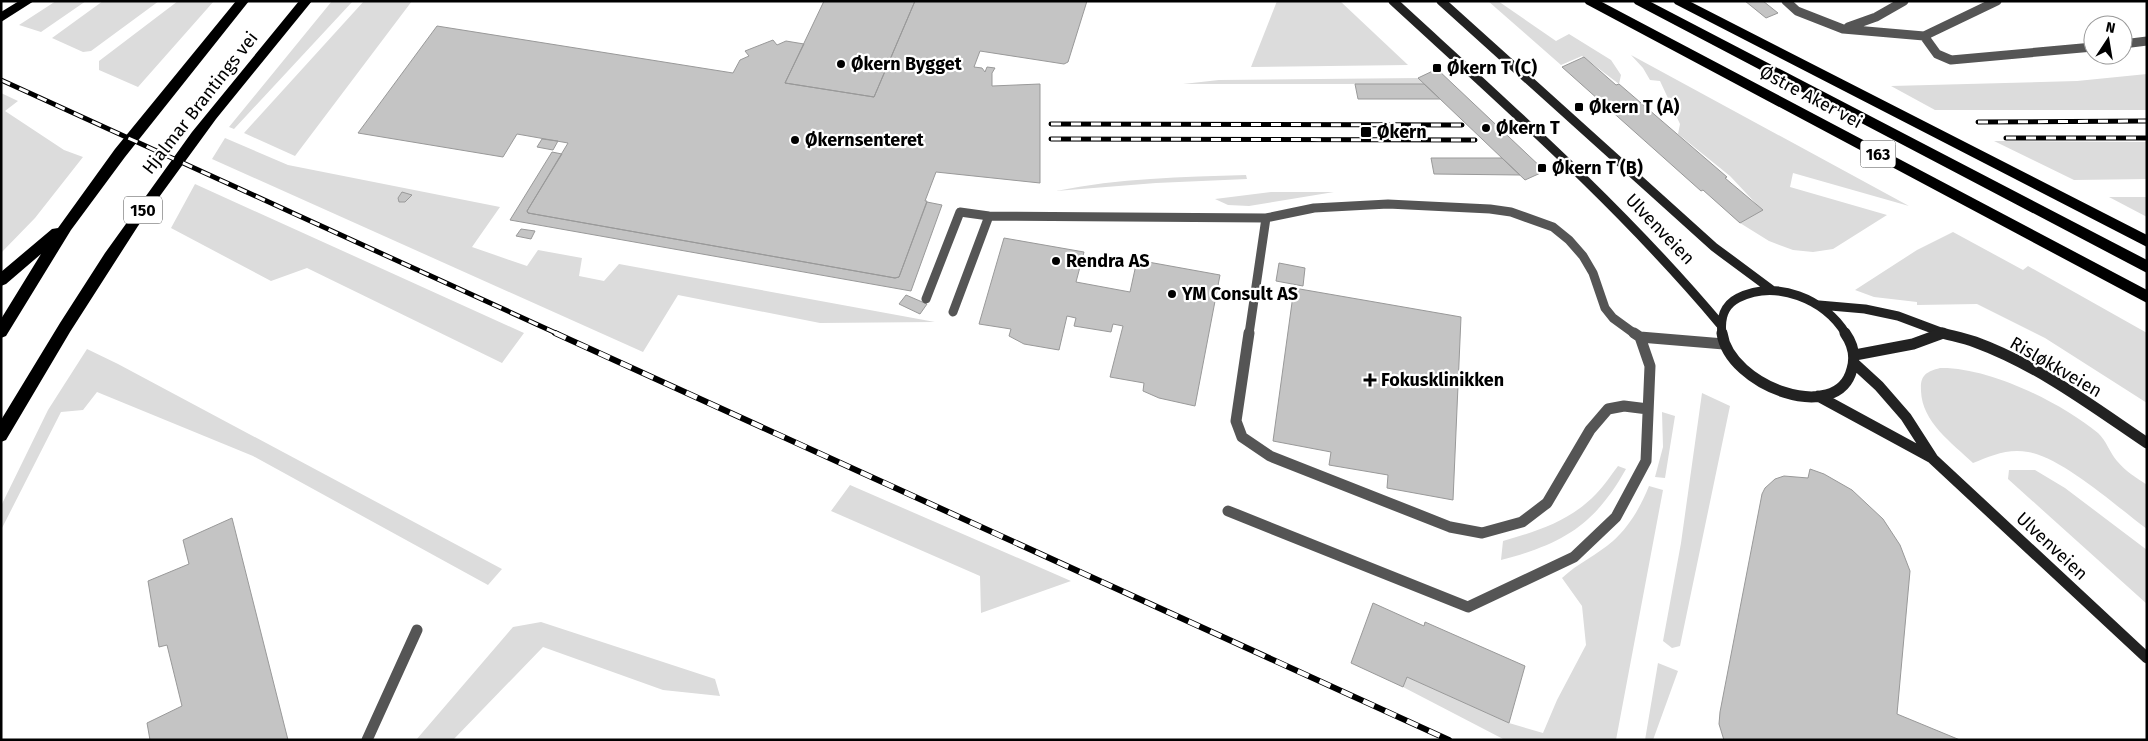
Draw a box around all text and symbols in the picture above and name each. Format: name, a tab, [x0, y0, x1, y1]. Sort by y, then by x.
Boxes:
north arrow	[2083, 15, 2133, 65]
text: N	[2104, 18, 2117, 37]
street label: Hjalmar Brantings vei	[137, 27, 263, 179]
place label: Økern Bygget	[851, 53, 963, 75]
place label: Økern T (C)	[1447, 57, 1537, 79]
marker: Økern Bygget	[835, 58, 847, 70]
street label: Østre Aker vei	[1756, 61, 1866, 133]
marker: Økern T (C)	[1431, 62, 1443, 74]
place label: Økern T (A)	[1589, 96, 1679, 118]
marker: Økern T (A)	[1573, 101, 1585, 113]
place label: Økern T	[1496, 117, 1560, 139]
place label: Økern	[1377, 121, 1427, 143]
marker: Økern T	[1480, 122, 1492, 134]
marker: Økern	[1359, 125, 1373, 139]
place label: Økernsenteret	[805, 129, 925, 151]
marker: Økernsenteret	[789, 134, 801, 146]
road number: 163	[1860, 140, 1896, 168]
place label: Økern T (B)	[1552, 157, 1643, 179]
marker: Økern T (B)	[1536, 162, 1548, 174]
street label: Ulvenveien	[1621, 189, 1699, 269]
road number: 150	[124, 196, 162, 224]
place label: Rendra AS	[1066, 250, 1150, 272]
marker: Rendra AS	[1050, 255, 1062, 267]
place label: YM Consult AS	[1181, 283, 1298, 305]
marker: YM Consult AS	[1166, 288, 1178, 300]
street label: Risløkkveien	[2006, 332, 2106, 402]
place label: Fokusklinikken	[1381, 369, 1504, 391]
marker: Fokusklinikken	[1363, 373, 1377, 387]
street label: Ulvenveien	[2012, 507, 2092, 585]

